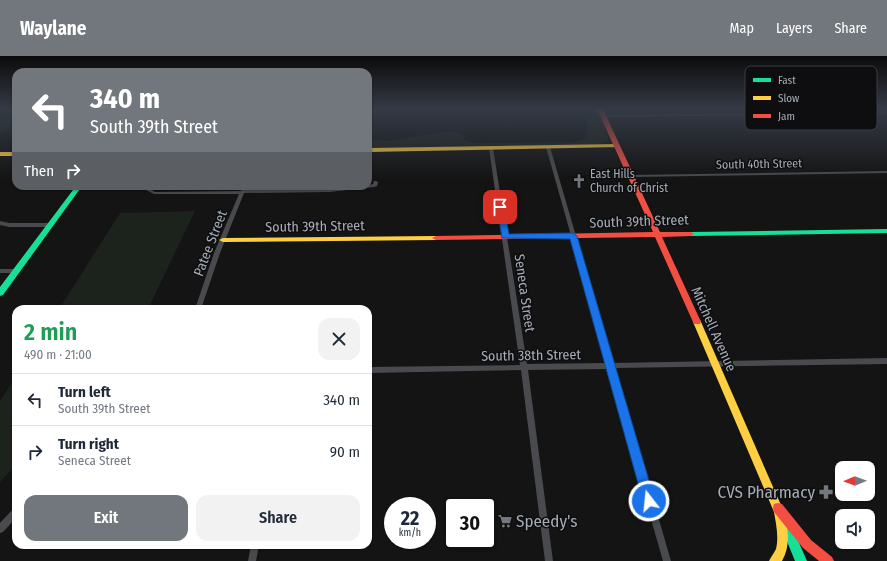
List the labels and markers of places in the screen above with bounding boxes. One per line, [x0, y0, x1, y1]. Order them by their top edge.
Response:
place label: East Hills Church of Christ [590, 167, 668, 195]
church icon: East Hills Church of Christ [571, 173, 587, 189]
pin [483, 190, 517, 224]
place label: CVS Pharmacy [718, 482, 815, 503]
pharmacy icon: CVS Pharmacy [818, 484, 834, 500]
place label: Speedy's [516, 511, 578, 532]
supermarket icon: Speedy's [497, 513, 513, 529]

